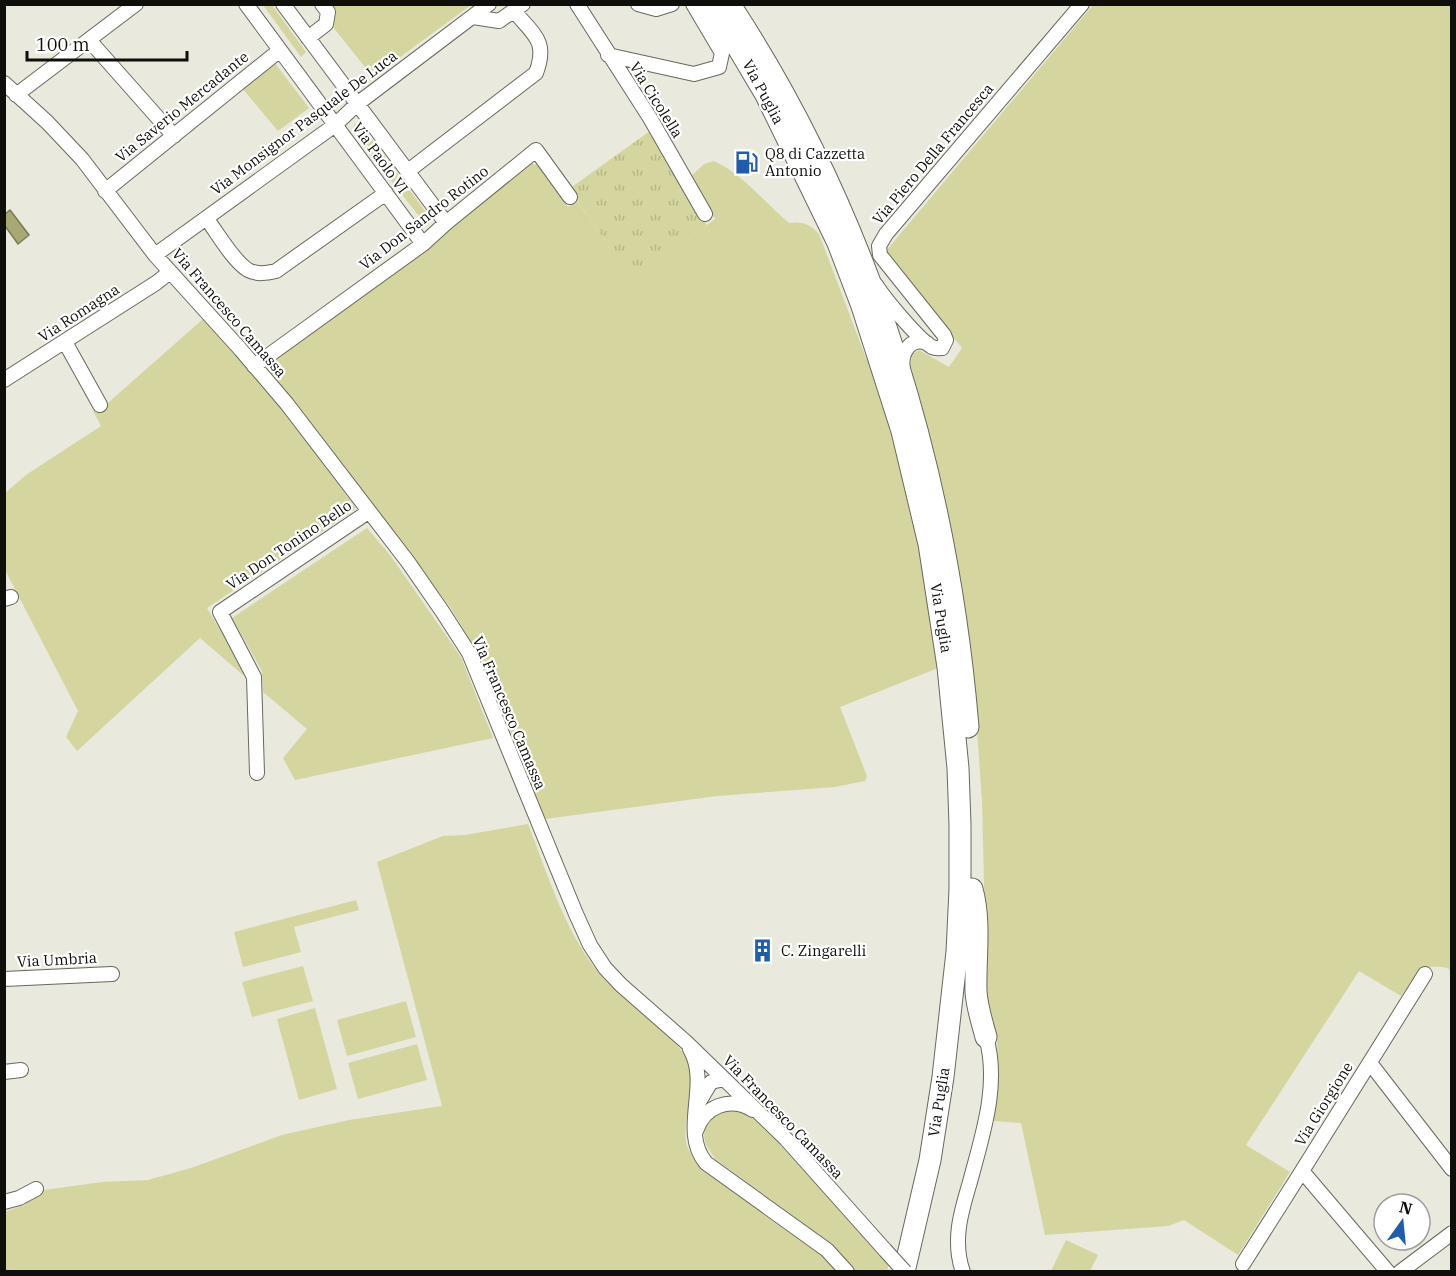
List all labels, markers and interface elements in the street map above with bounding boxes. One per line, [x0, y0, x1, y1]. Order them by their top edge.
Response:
scale bar [27, 24, 188, 62]
text: 100 m [36, 33, 90, 56]
street label: Via Monsignor Pasquale De Luca [207, 46, 401, 199]
street label: Via Saverio Mercadante [111, 47, 252, 166]
street label: Via Puglia [739, 56, 788, 127]
street label: Via Cicolella [626, 58, 687, 141]
street label: Via Piero Della Francesca [868, 79, 997, 228]
street label: Via Paolo VI [348, 118, 413, 197]
place label: Q8 di Cazzetta Antonio [765, 144, 865, 180]
fuel station icon: Q8 di Cazzetta Antonio [734, 150, 760, 176]
street label: Via Don Sandro Rotino [355, 161, 492, 274]
street label: Via Francesco Camassa [168, 244, 291, 381]
street label: Via Romagna [35, 279, 123, 346]
street label: Via Don Tonino Bello [222, 496, 355, 594]
street label: Via Puglia [927, 582, 956, 654]
street label: Via Francesco Camassa [468, 633, 550, 792]
building icon: C. Zingarelli [750, 938, 776, 964]
place label: C. Zingarelli [781, 941, 866, 960]
street label: Via Umbria [17, 948, 97, 971]
street label: Via Francesco Camassa [719, 1051, 847, 1183]
street label: Via Giorgione [1290, 1058, 1357, 1149]
street label: Via Puglia [924, 1066, 953, 1138]
north arrow [1372, 1192, 1432, 1252]
text: N [1397, 1196, 1415, 1219]

